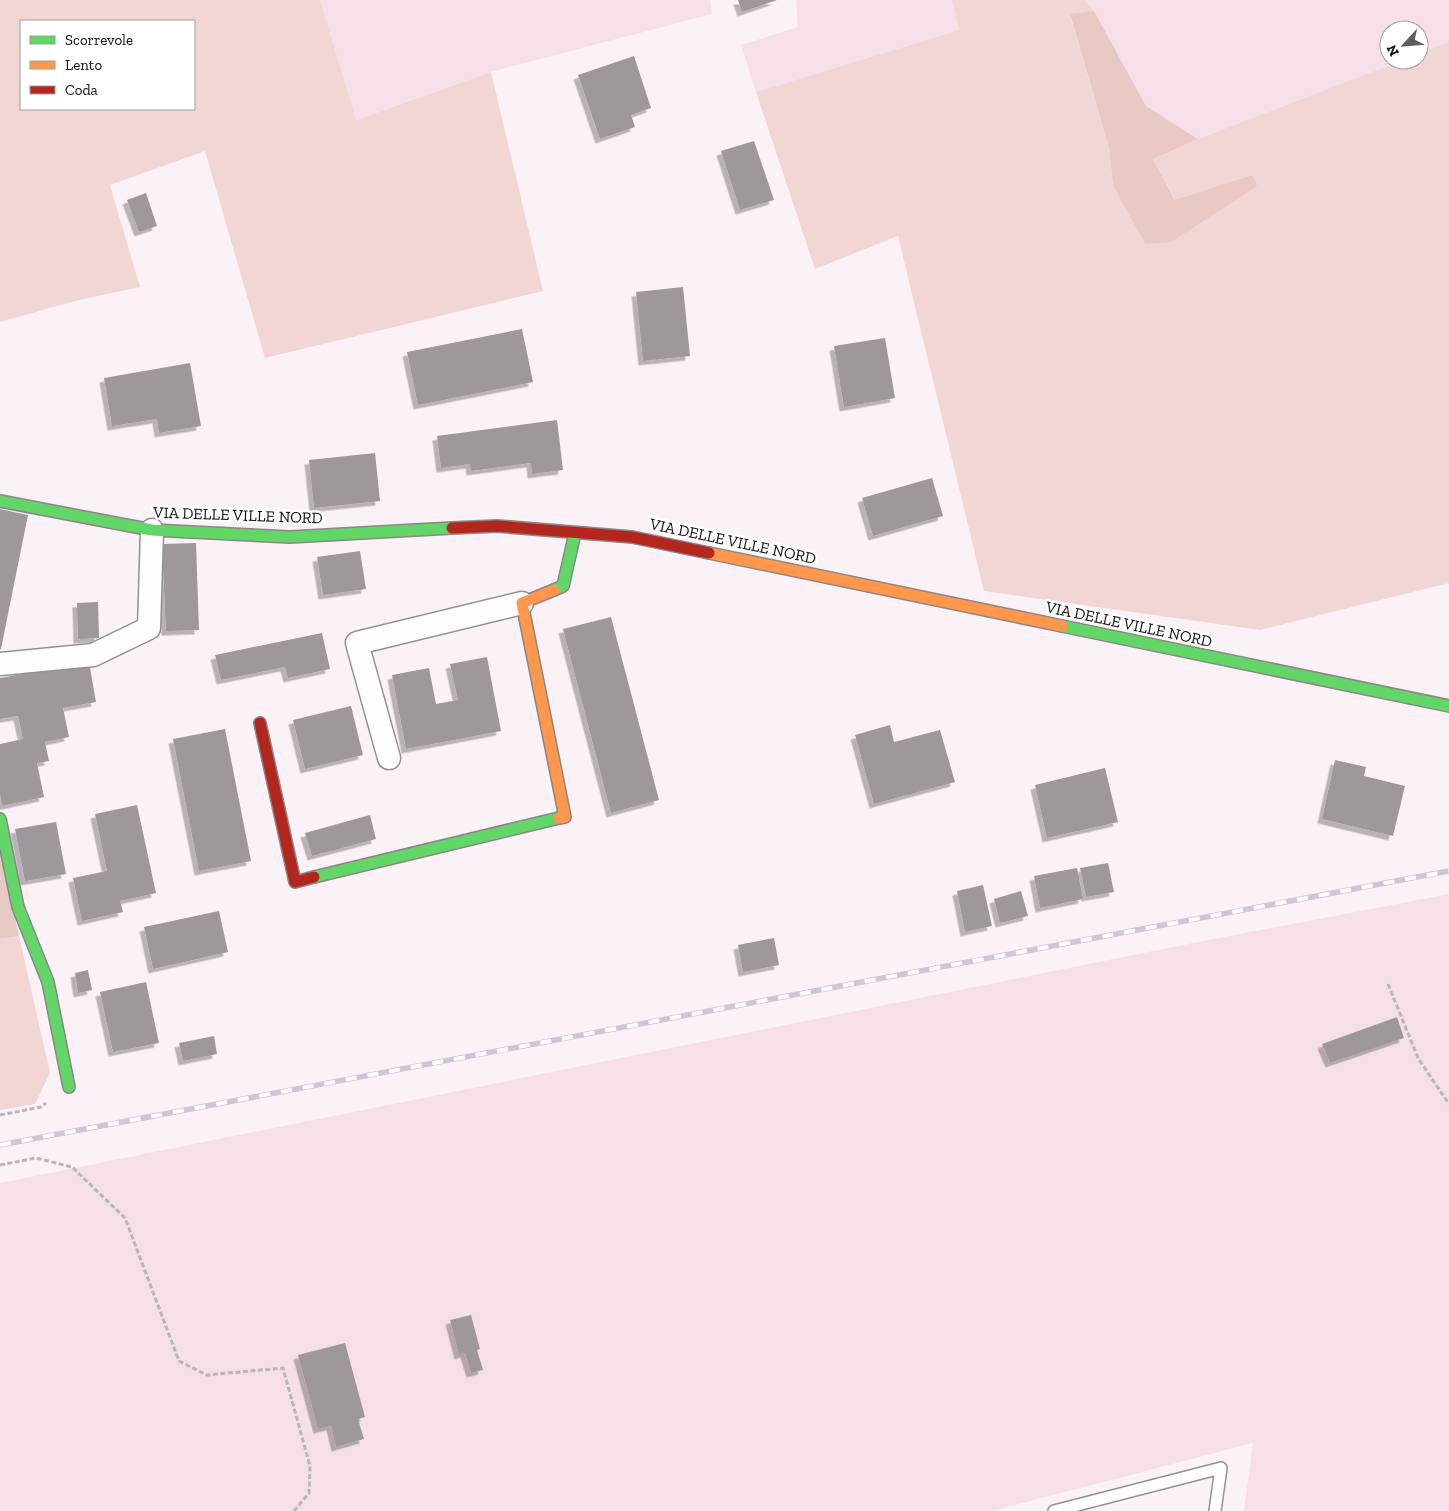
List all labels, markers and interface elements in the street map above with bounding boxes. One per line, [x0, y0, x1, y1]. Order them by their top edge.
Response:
legend [20, 20, 195, 110]
north arrow [1379, 20, 1429, 70]
text: Scorrevole [65, 31, 133, 49]
text: N [1383, 42, 1403, 59]
text: Lento [65, 56, 102, 74]
text: Coda [65, 81, 98, 99]
street label: VIA DELLE VILLE NORD [152, 503, 323, 527]
street label: VIA DELLE VILLE NORD [647, 514, 818, 568]
street label: VIA DELLE VILLE NORD [1043, 597, 1214, 651]

